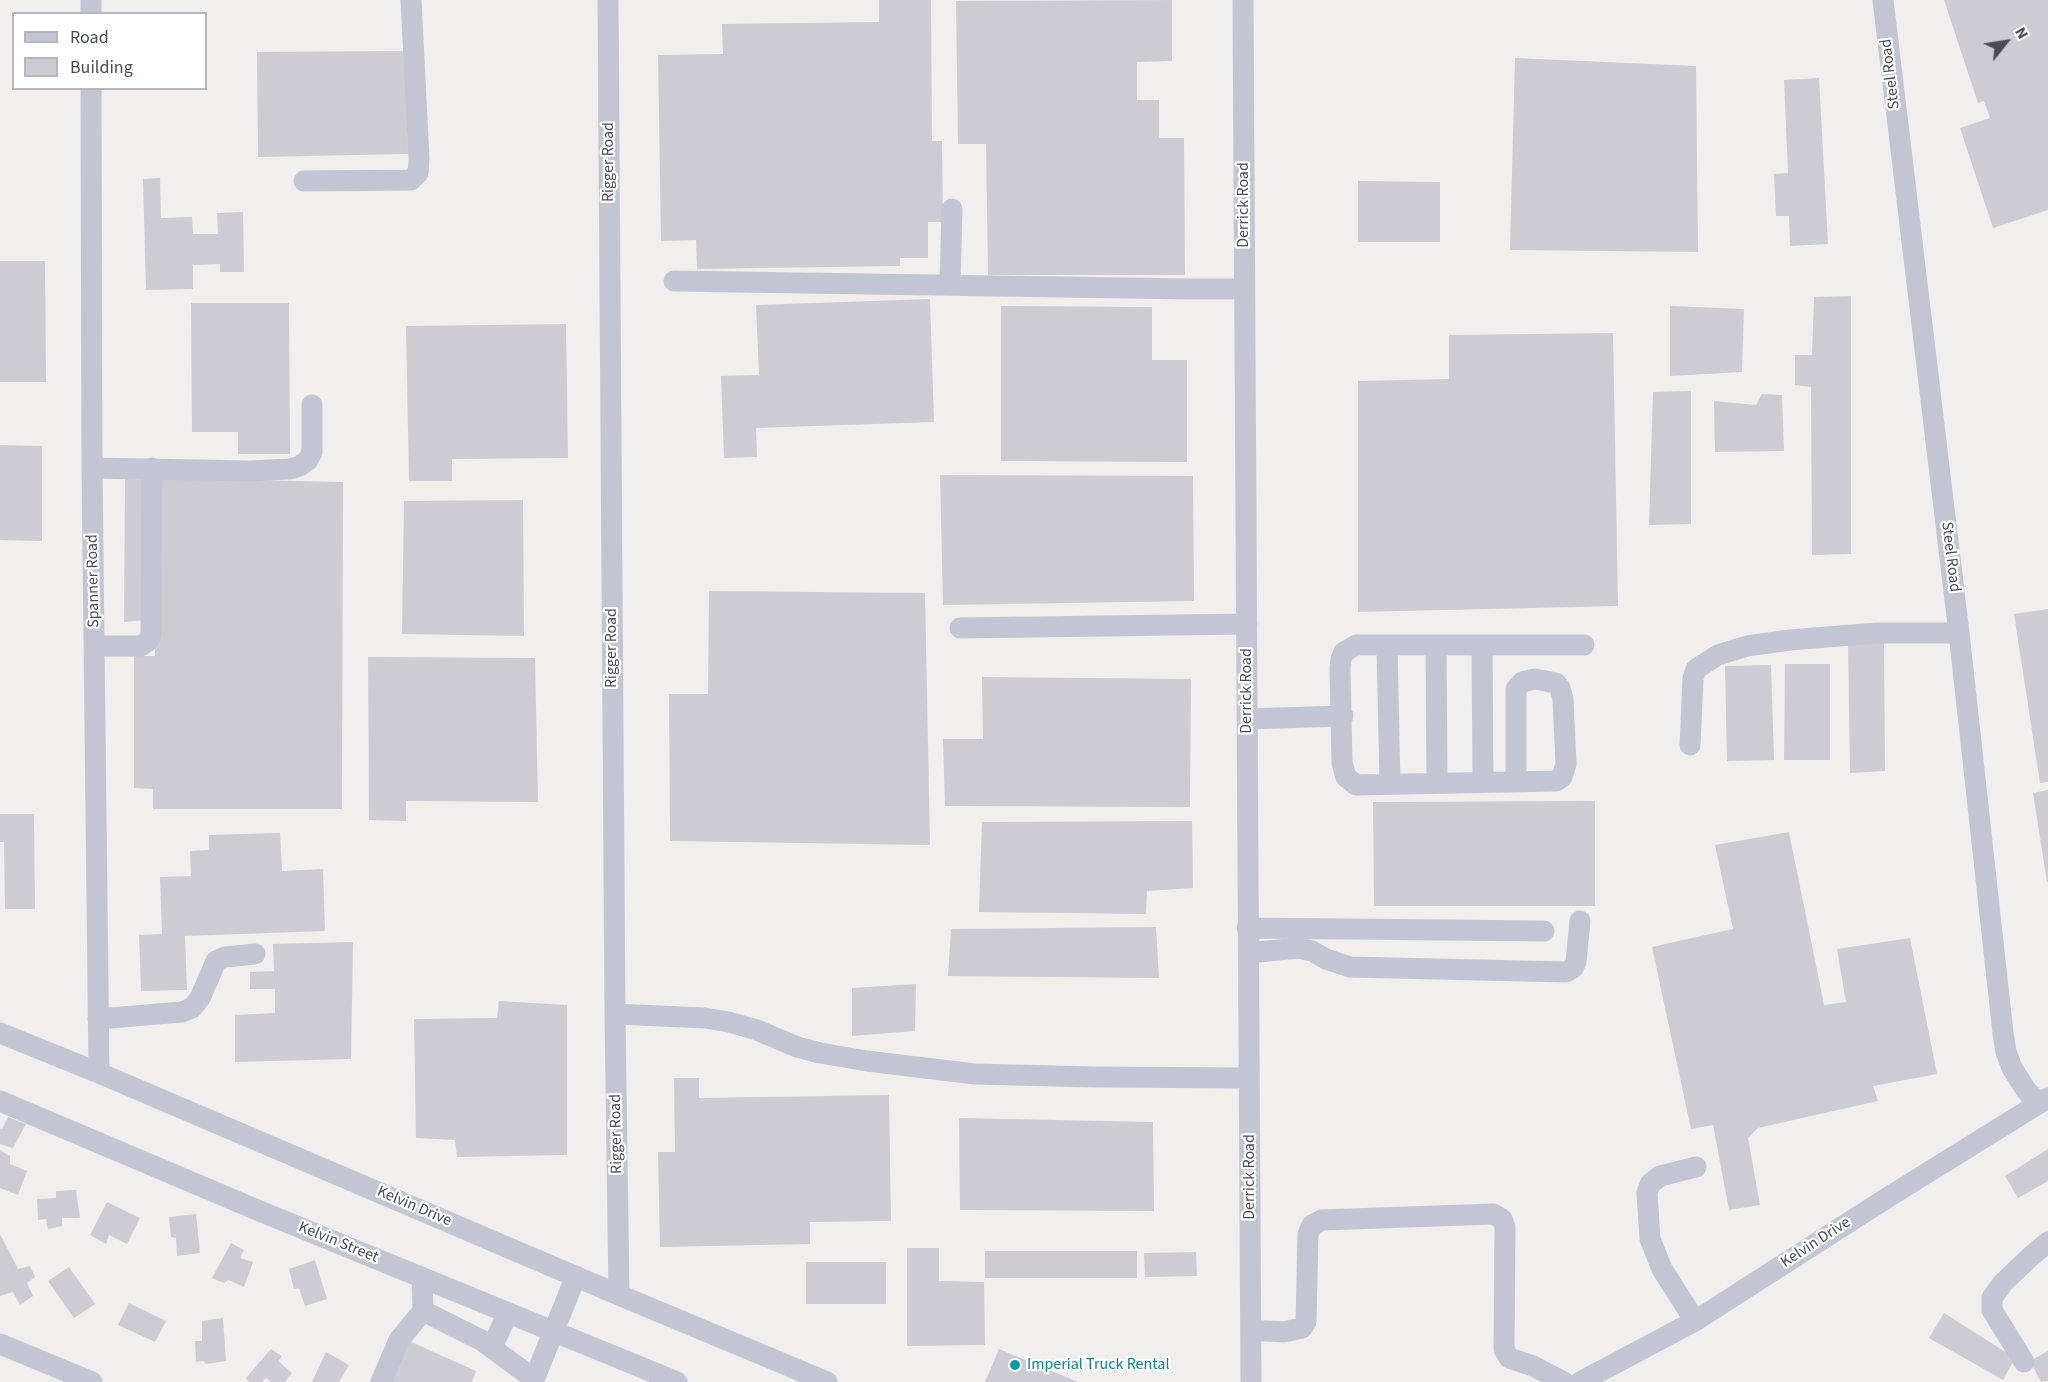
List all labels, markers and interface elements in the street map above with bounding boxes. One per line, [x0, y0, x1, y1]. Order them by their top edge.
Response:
legend [12, 12, 207, 90]
north arrow [1976, 12, 2036, 72]
text: N [2009, 23, 2034, 43]
text: Road [70, 25, 109, 50]
street label: Steel Road [1877, 38, 1905, 110]
text: Building [70, 55, 133, 80]
street label: Rigger Road [599, 122, 619, 202]
street label: Derrick Road [1234, 162, 1254, 248]
street label: Steel Road [1936, 521, 1964, 593]
street label: Spanner Road [84, 534, 104, 628]
street label: Rigger Road [602, 608, 622, 688]
street label: Derrick Road [1237, 648, 1257, 734]
street label: Rigger Road [607, 1094, 627, 1174]
street label: Derrick Road [1240, 1134, 1260, 1220]
street label: Kelvin Drive [374, 1183, 454, 1231]
street label: Kelvin Drive [1778, 1213, 1854, 1273]
street label: Kelvin Street [295, 1218, 381, 1268]
place label: Imperial Truck Rental [1027, 1355, 1169, 1375]
marker: Imperial Truck Rental [1008, 1358, 1022, 1372]

